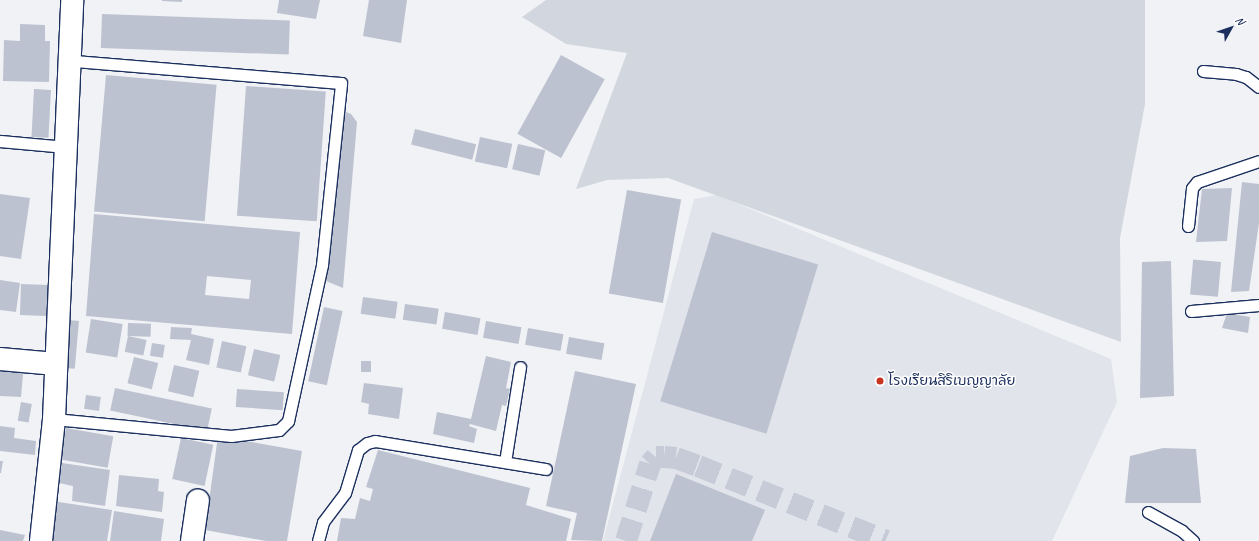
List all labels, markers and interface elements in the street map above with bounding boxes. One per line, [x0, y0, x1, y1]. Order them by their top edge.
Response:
north arrow [1211, 8, 1251, 48]
text: N [1233, 13, 1248, 27]
place label: โรงเรียนสิริเบญญาลัย [888, 373, 1016, 389]
marker: โรงเรียนสิริเบญญาลัย [875, 376, 885, 386]

